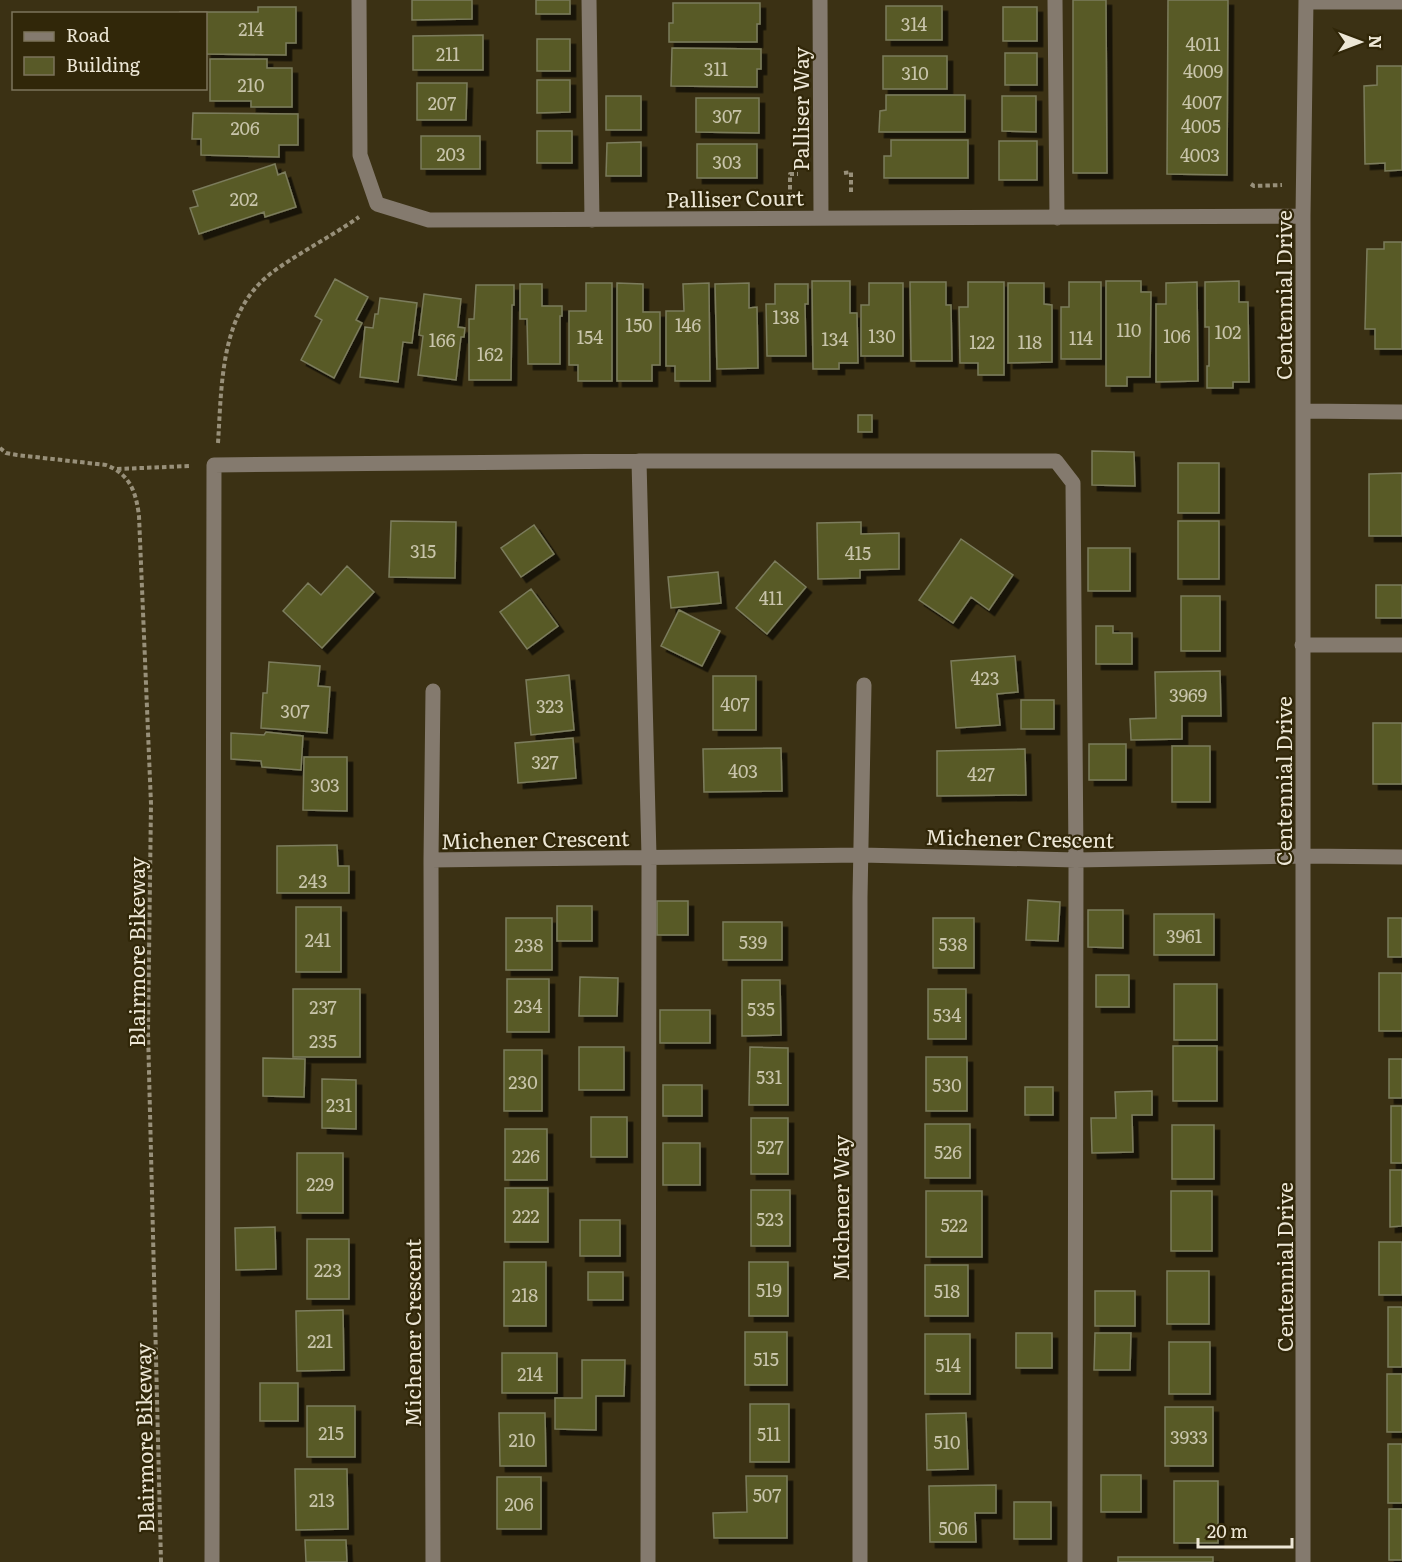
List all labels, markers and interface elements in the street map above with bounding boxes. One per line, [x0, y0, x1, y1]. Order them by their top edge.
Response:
house number: 314 [901, 10, 927, 37]
legend [12, 12, 207, 90]
north arrow [1330, 12, 1390, 72]
house number: 214 [238, 15, 264, 42]
text: Road [66, 21, 110, 48]
house number: 4011 [1186, 30, 1220, 57]
text: N [1364, 35, 1388, 49]
house number: 211 [436, 40, 460, 67]
street label: Palliser Way [784, 46, 815, 171]
text: Building [66, 51, 141, 78]
house number: 311 [704, 55, 728, 82]
house number: 4009 [1183, 57, 1223, 84]
house number: 310 [901, 59, 929, 86]
house number: 210 [238, 71, 264, 98]
house number: 4007 [1182, 88, 1222, 115]
house number: 207 [428, 89, 456, 116]
house number: 307 [712, 102, 742, 129]
house number: 4005 [1181, 112, 1221, 139]
house number: 206 [230, 114, 260, 141]
house number: 203 [436, 140, 466, 167]
house number: 4003 [1180, 141, 1220, 168]
house number: 303 [712, 148, 742, 175]
street label: Palliser Court [666, 180, 805, 214]
house number: 202 [230, 185, 258, 212]
street label: Centennial Drive [1267, 210, 1298, 380]
house number: 138 [773, 303, 800, 330]
house number: 150 [626, 311, 652, 338]
house number: 146 [675, 311, 701, 338]
house number: 110 [1116, 316, 1142, 343]
house number: 102 [1215, 318, 1241, 345]
house number: 130 [868, 322, 896, 349]
house number: 106 [1163, 322, 1191, 349]
house number: 154 [577, 323, 603, 350]
house number: 114 [1069, 324, 1093, 351]
house number: 134 [822, 325, 849, 352]
house number: 166 [429, 326, 456, 353]
house number: 122 [969, 328, 995, 355]
house number: 118 [1018, 328, 1042, 355]
house number: 162 [477, 340, 503, 367]
house number: 315 [410, 537, 436, 564]
house number: 415 [845, 539, 871, 566]
house number: 411 [759, 584, 783, 611]
house number: 423 [971, 664, 999, 691]
house number: 3969 [1169, 681, 1207, 708]
house number: 407 [720, 690, 750, 717]
house number: 323 [536, 692, 564, 719]
street label: Centennial Drive [1267, 696, 1298, 866]
house number: 307 [280, 697, 310, 724]
house number: 327 [531, 748, 559, 775]
house number: 403 [728, 757, 758, 784]
house number: 427 [967, 760, 995, 787]
house number: 303 [310, 771, 340, 798]
street label: Michener Crescent [925, 820, 1115, 854]
street label: Michener Crescent [440, 821, 630, 855]
street label: Blairmore Bikeway [120, 856, 151, 1047]
house number: 243 [299, 867, 327, 894]
house number: 3961 [1166, 922, 1202, 949]
house number: 241 [305, 926, 331, 953]
house number: 539 [739, 928, 767, 955]
house number: 538 [939, 930, 967, 957]
house number: 238 [515, 931, 543, 958]
house number: 234 [514, 992, 542, 1019]
house number: 237 [309, 993, 337, 1020]
house number: 535 [747, 995, 775, 1022]
house number: 534 [933, 1001, 961, 1028]
house number: 235 [309, 1027, 337, 1054]
house number: 531 [756, 1063, 782, 1090]
house number: 230 [508, 1068, 538, 1095]
house number: 530 [932, 1071, 962, 1098]
house number: 231 [326, 1091, 352, 1118]
house number: 527 [756, 1133, 784, 1160]
street label: Michener Way [824, 1134, 855, 1281]
house number: 526 [934, 1138, 962, 1165]
house number: 226 [512, 1142, 540, 1169]
house number: 229 [306, 1170, 334, 1197]
street label: Centennial Drive [1268, 1182, 1299, 1352]
house number: 222 [512, 1202, 540, 1229]
house number: 523 [756, 1205, 784, 1232]
house number: 522 [940, 1211, 968, 1238]
street label: Michener Crescent [396, 1238, 427, 1427]
house number: 223 [314, 1256, 342, 1283]
house number: 519 [756, 1276, 782, 1303]
house number: 518 [934, 1277, 960, 1304]
house number: 218 [512, 1281, 538, 1308]
house number: 221 [307, 1327, 333, 1354]
street label: Blairmore Bikeway [126, 1342, 160, 1534]
house number: 515 [753, 1345, 779, 1372]
house number: 514 [935, 1351, 961, 1378]
house number: 214 [517, 1360, 543, 1387]
house number: 215 [318, 1419, 344, 1446]
house number: 511 [757, 1420, 781, 1447]
house number: 3933 [1170, 1423, 1208, 1450]
house number: 210 [509, 1426, 535, 1453]
house number: 510 [934, 1428, 960, 1455]
house number: 507 [753, 1481, 781, 1508]
house number: 213 [309, 1486, 335, 1513]
house number: 206 [504, 1490, 534, 1517]
scale bar [1198, 1511, 1292, 1549]
house number: 506 [938, 1514, 968, 1541]
text: 20 m [1207, 1517, 1248, 1544]

